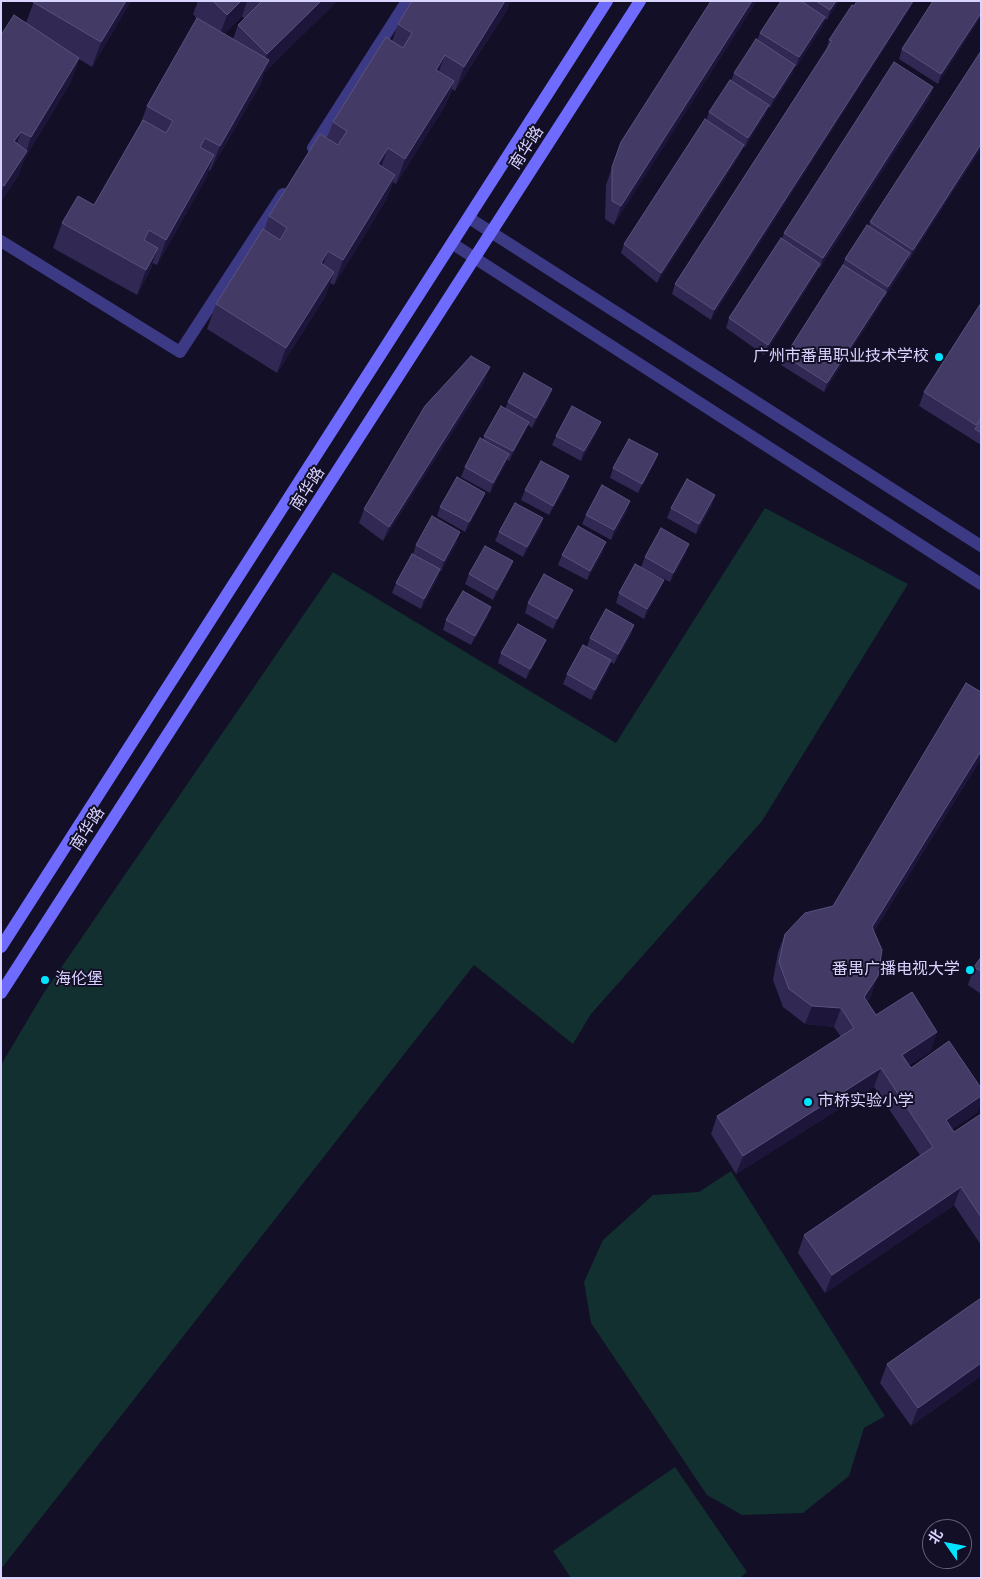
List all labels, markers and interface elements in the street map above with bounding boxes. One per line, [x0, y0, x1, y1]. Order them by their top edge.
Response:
street label: 南华路 [506, 123, 548, 173]
place label: 广州市番禺职业技术学校 [753, 347, 929, 367]
marker: 广州市番禺职业技术学校 [933, 351, 945, 363]
street label: 南华路 [287, 464, 329, 514]
street label: 南华路 [67, 804, 109, 854]
place label: 番禺广播电视大学 [832, 960, 960, 980]
marker: 番禺广播电视大学 [964, 964, 976, 976]
place label: 海伦堡 [55, 970, 103, 990]
marker: 海伦堡 [39, 974, 51, 986]
place label: 市桥实验小学 [818, 1092, 914, 1112]
marker: 市桥实验小学 [802, 1096, 814, 1108]
north arrow [922, 1519, 972, 1569]
text: 北 [925, 1526, 946, 1547]

